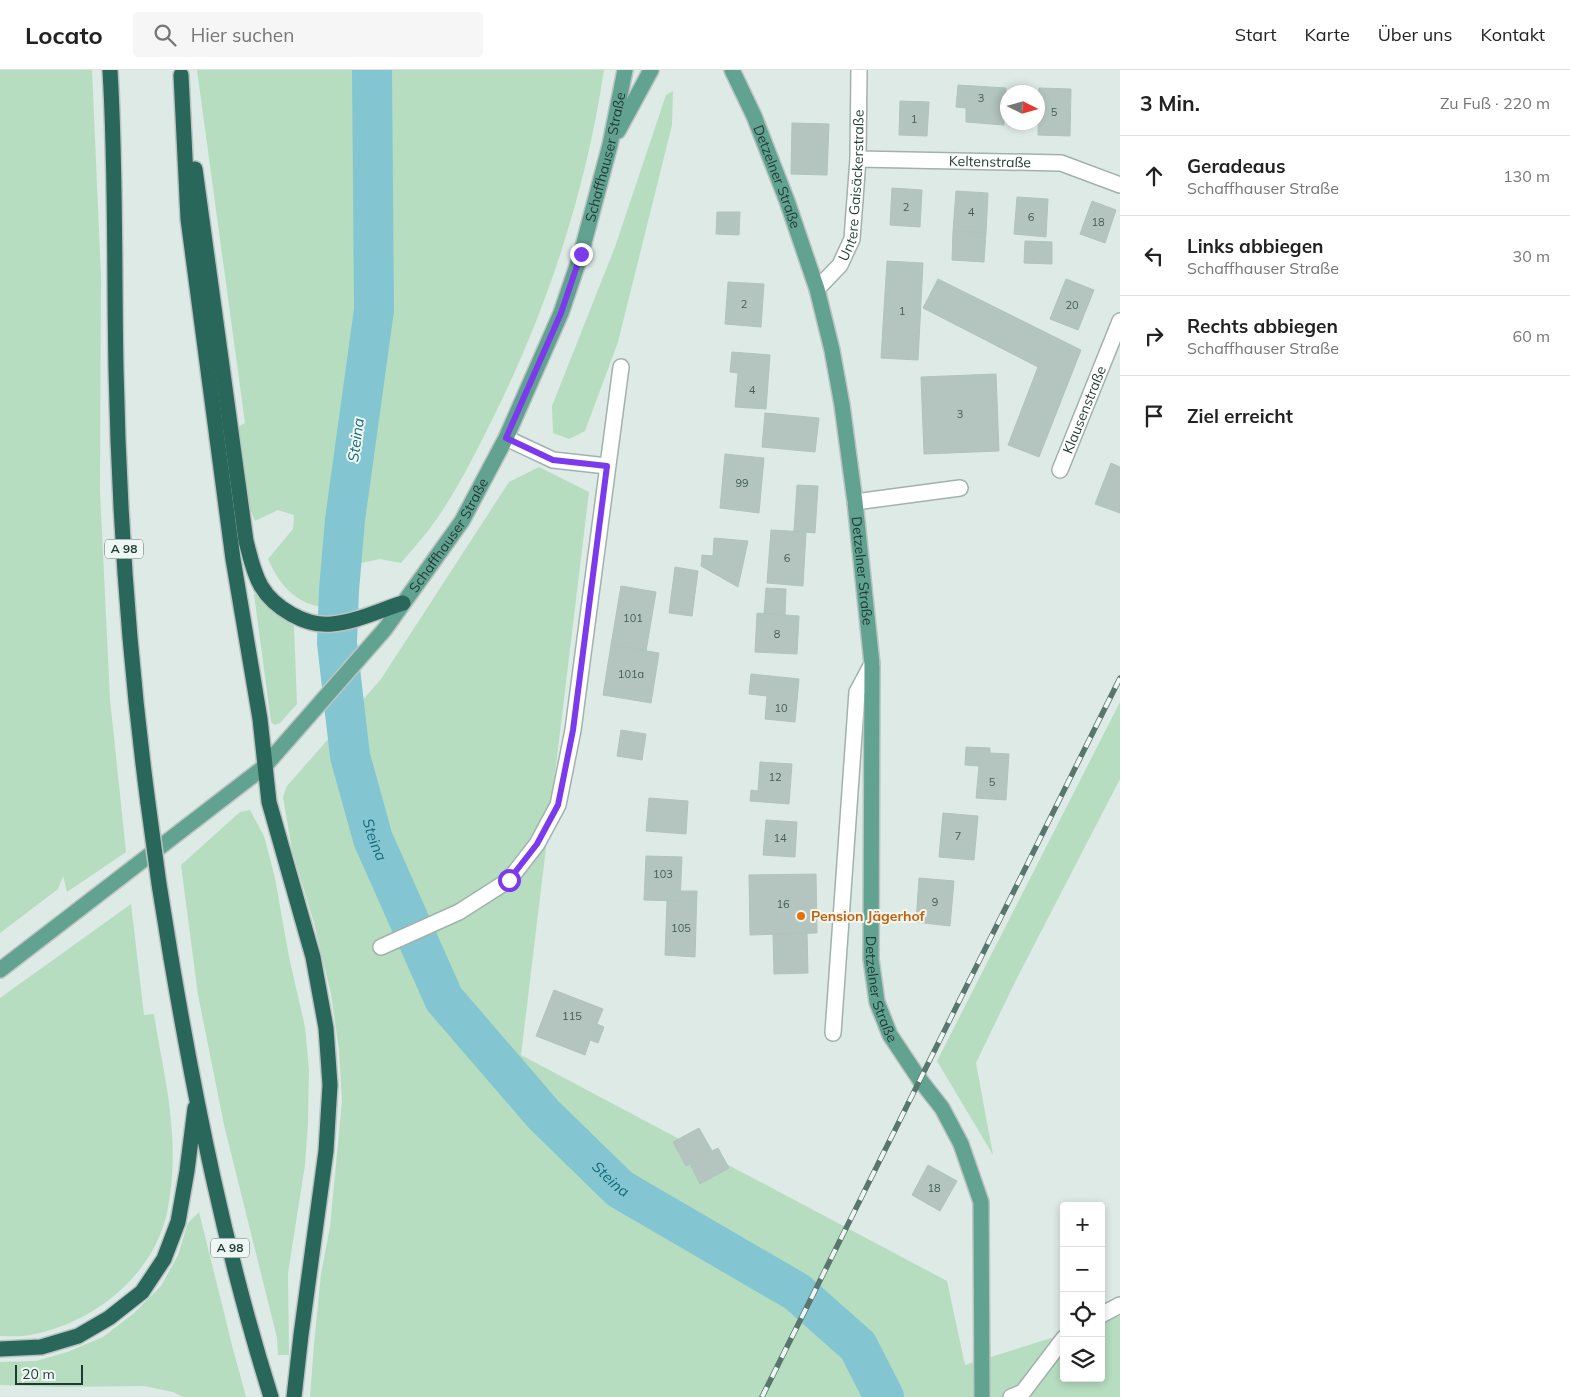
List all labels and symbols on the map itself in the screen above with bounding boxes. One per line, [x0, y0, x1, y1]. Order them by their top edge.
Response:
north arrow [1000, 85, 1045, 130]
street label: Schaffhauser Straße [581, 91, 629, 224]
house number: 3 [978, 91, 984, 105]
house number: 5 [1051, 105, 1058, 119]
street label: Untere Gaisäckerstraße [834, 110, 868, 264]
house number: 1 [911, 112, 917, 126]
street label: Detzelner Straße [749, 122, 805, 231]
street label: Keltenstraße [949, 152, 1031, 171]
house number: 2 [903, 200, 910, 214]
house number: 4 [968, 205, 975, 219]
house number: 6 [1028, 210, 1035, 224]
house number: 18 [1091, 215, 1105, 229]
route end [570, 243, 593, 266]
house number: 2 [741, 297, 748, 311]
house number: 20 [1065, 298, 1079, 312]
house number: 1 [899, 304, 905, 318]
street label: Klausenstraße [1059, 363, 1110, 456]
house number: 4 [749, 383, 756, 397]
house number: 3 [957, 407, 963, 421]
water label: Steina [343, 417, 368, 463]
street label: Schaffhauser Straße [405, 475, 492, 596]
house number: 99 [735, 476, 749, 490]
street label: Detzelner Straße [848, 516, 877, 626]
road number: A 98 [105, 539, 143, 558]
house number: 6 [784, 551, 791, 565]
house number: 101 [623, 611, 643, 625]
house number: 8 [774, 627, 781, 641]
house number: 101a [618, 667, 644, 681]
house number: 10 [774, 701, 788, 715]
house number: 12 [768, 770, 782, 784]
house number: 5 [989, 775, 996, 789]
water label: Steina [359, 816, 391, 864]
house number: 7 [955, 829, 961, 843]
house number: 14 [773, 831, 787, 845]
house number: 103 [653, 867, 673, 881]
route start [498, 869, 521, 892]
house number: 9 [932, 895, 938, 909]
house number: 16 [776, 897, 790, 911]
place label: Pension Jägerhof [811, 907, 926, 925]
marker: Pension Jägerhof [795, 910, 807, 922]
house number: 105 [671, 921, 691, 935]
street label: Detzelner Straße [862, 936, 901, 1046]
house number: 115 [562, 1009, 582, 1023]
water label: Steina [588, 1157, 632, 1201]
house number: 18 [927, 1181, 941, 1195]
road number: A 98 [211, 1238, 249, 1258]
scale bar [15, 1362, 82, 1385]

